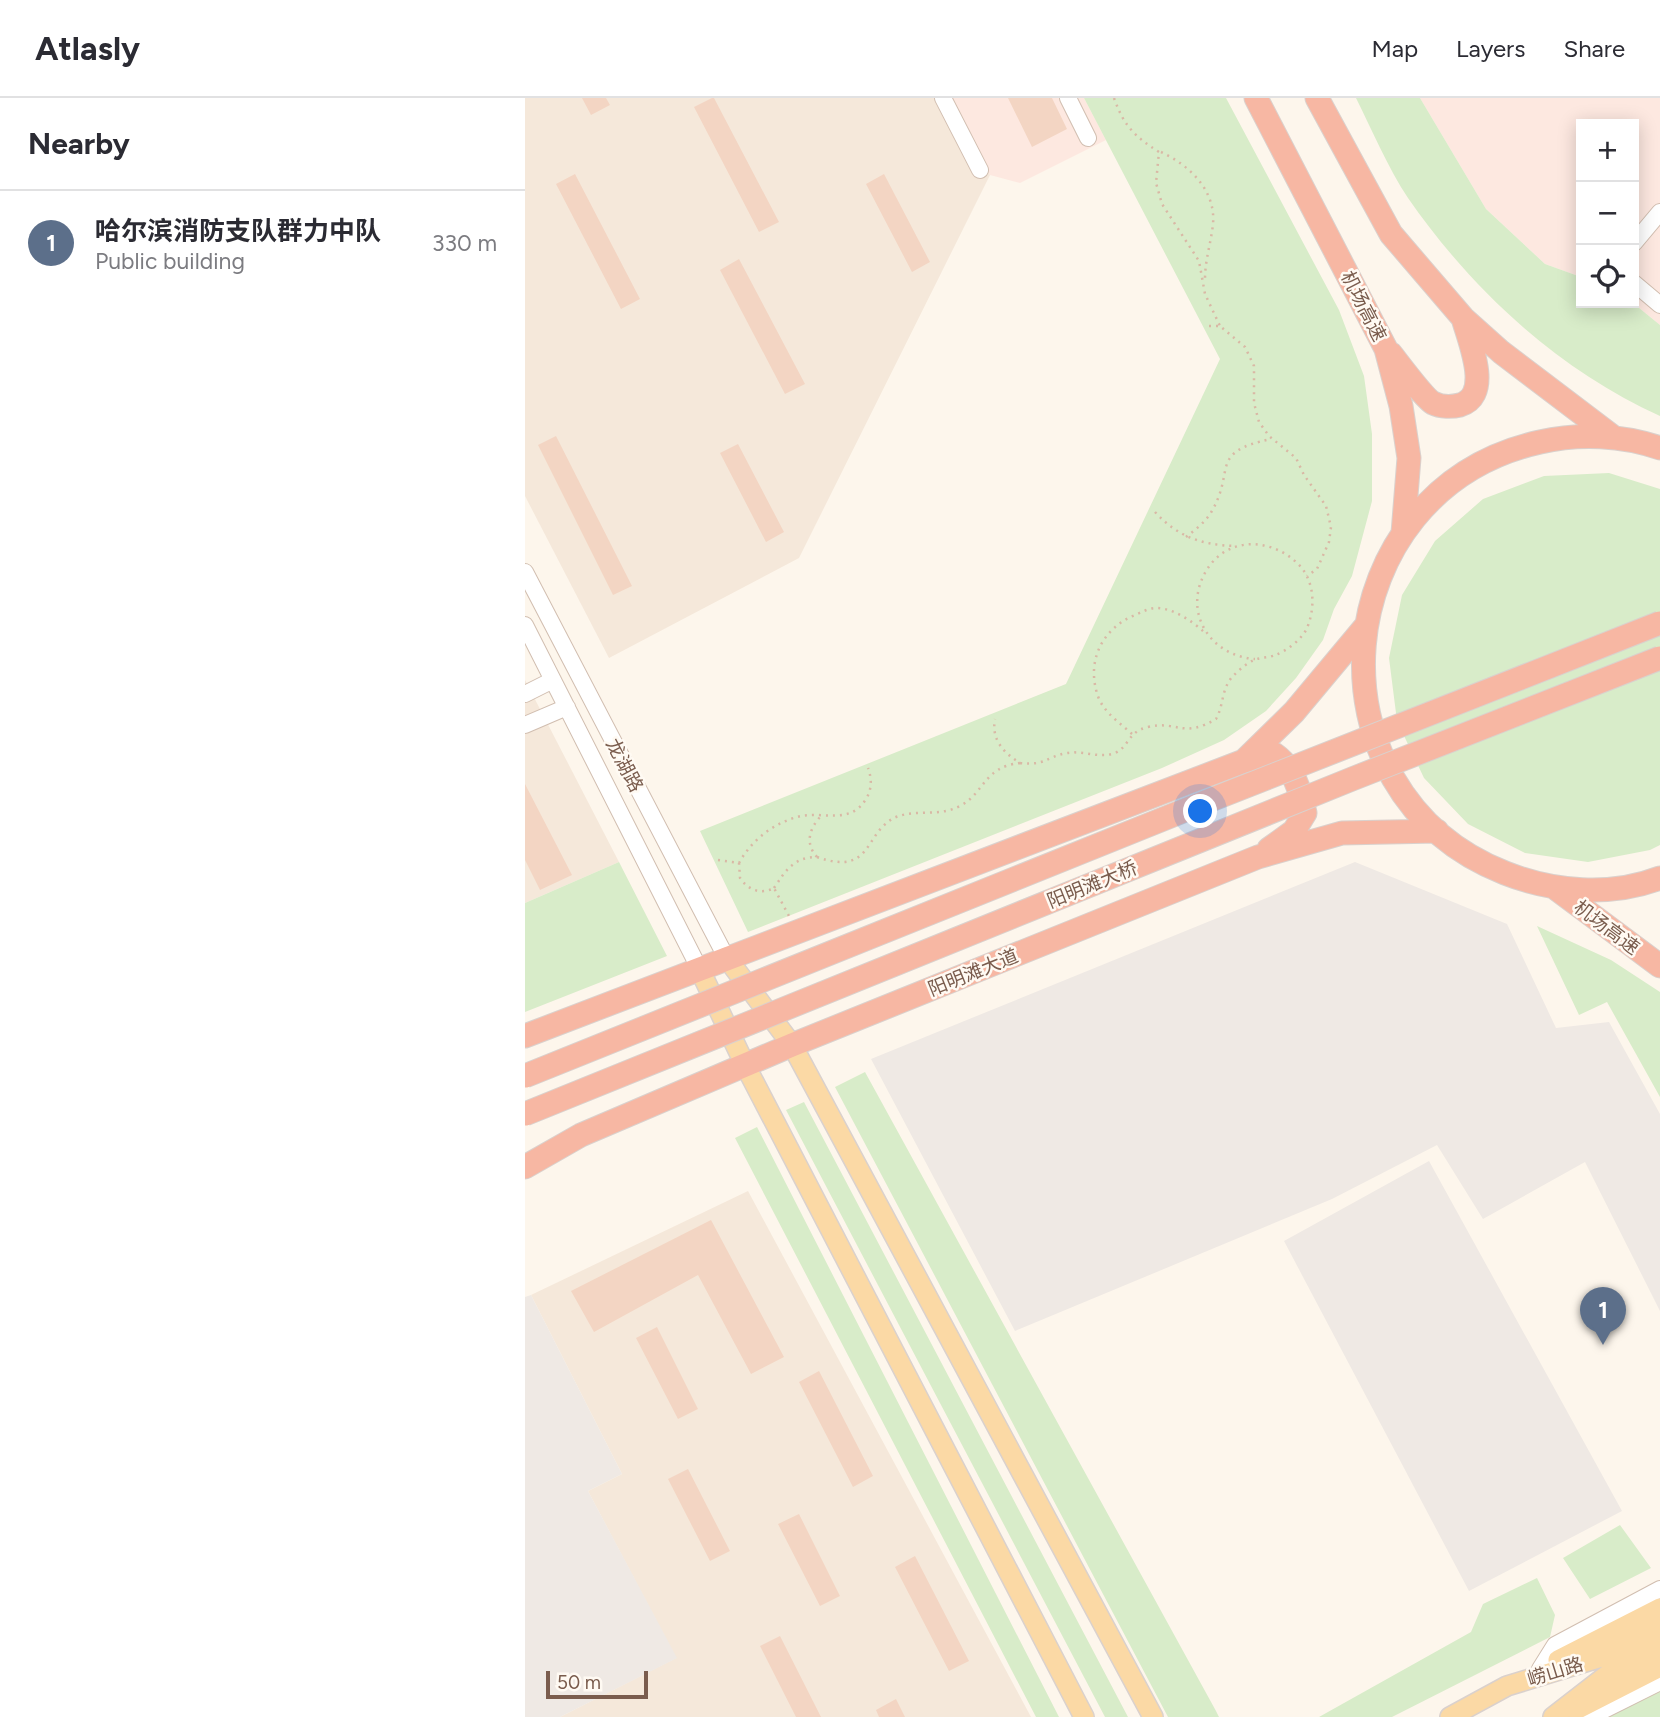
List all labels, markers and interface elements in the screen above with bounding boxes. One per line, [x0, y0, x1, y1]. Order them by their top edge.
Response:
text: Atlasly [35, 29, 140, 68]
text: Map [1371, 34, 1418, 63]
text: Layers [1456, 34, 1525, 63]
text: Share [1563, 34, 1625, 63]
map controls [1576, 119, 1639, 308]
button: + [1576, 119, 1639, 182]
text: Nearby [28, 125, 130, 162]
button: − [1576, 182, 1639, 245]
text: 哈尔滨消防支队群力中队 [95, 215, 381, 247]
text: 1 [46, 229, 56, 257]
text: 330 m [432, 229, 497, 257]
button: locate [1576, 245, 1639, 308]
text: Public building [95, 247, 245, 275]
street label: 机场高速 [1336, 267, 1391, 345]
street label: 龙湖路 [601, 735, 648, 796]
your location [1183, 794, 1217, 828]
street label: 阳明滩大桥 [1044, 856, 1141, 913]
street label: 机场高速 [1569, 895, 1644, 959]
street label: 阳明滩大道 [925, 944, 1022, 1001]
pin: 1 [1580, 1287, 1626, 1345]
street label: 崂山路 [1525, 1652, 1586, 1691]
scale bar [546, 1668, 647, 1700]
text: 50 m [557, 1671, 601, 1694]

